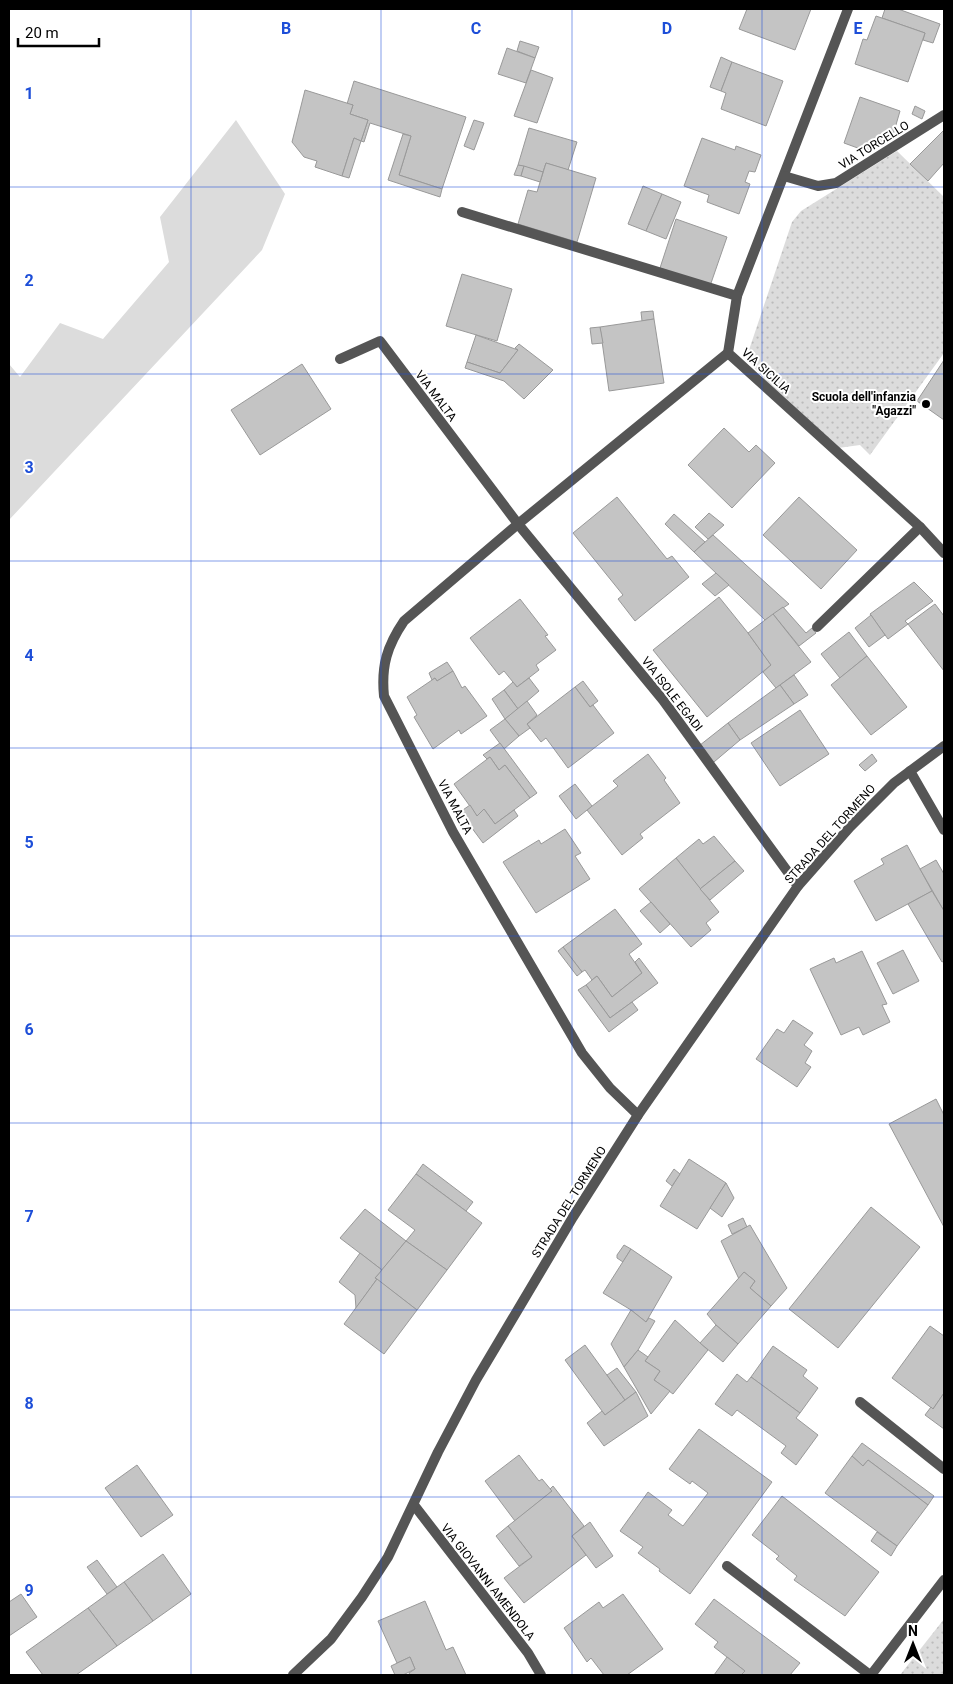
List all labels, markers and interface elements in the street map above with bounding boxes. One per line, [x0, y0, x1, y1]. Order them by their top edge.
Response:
scale bar [18, 15, 99, 47]
text: B [281, 19, 291, 38]
text: C [471, 19, 481, 38]
text: D [662, 19, 672, 38]
text: E [854, 19, 863, 38]
text: 20 m [25, 24, 59, 42]
text: 1 [24, 84, 34, 103]
street label: VIA TORCELLO [837, 118, 911, 172]
text: 2 [24, 271, 34, 290]
street label: VIA SICILIA [739, 345, 793, 397]
street label: VIA MALTA [412, 368, 460, 424]
place label: Scuola dell'infanzia "Agazzi" [812, 390, 917, 418]
marker: Scuola dell'infanzia "Agazzi" [920, 398, 932, 410]
text: 3 [24, 458, 34, 477]
text: 4 [24, 646, 34, 665]
street label: VIA ISOLE EGADI [639, 654, 705, 734]
street label: VIA MALTA [435, 777, 475, 837]
street label: STRADA DEL TORMENO [782, 781, 878, 887]
text: 5 [24, 833, 34, 852]
text: 6 [24, 1020, 34, 1039]
street label: STRADA DEL TORMENO [529, 1144, 609, 1260]
text: 7 [24, 1207, 34, 1226]
text: 8 [24, 1394, 34, 1413]
street label: VIA GIOVANNI AMENDOLA [438, 1521, 538, 1643]
text: 9 [24, 1581, 34, 1600]
north arrow [888, 1619, 938, 1669]
text: N [908, 1623, 918, 1639]

